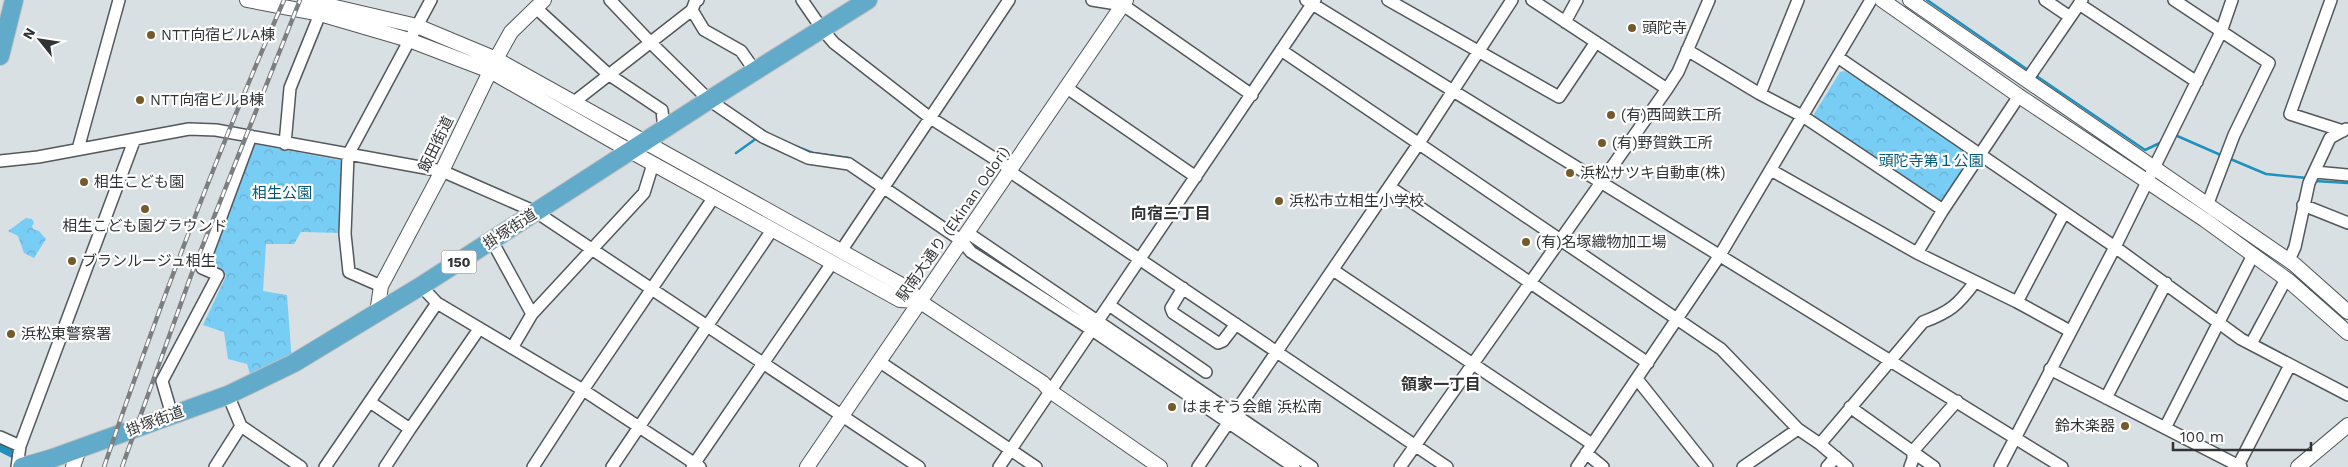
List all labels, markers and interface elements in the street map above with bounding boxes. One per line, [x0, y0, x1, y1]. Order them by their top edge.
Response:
north arrow [15, 15, 65, 65]
place label: 頭陀寺 [1642, 19, 1687, 37]
marker: 頭陀寺 [1626, 22, 1638, 34]
text: N [19, 25, 38, 42]
place label: NTT向宿ビルA棟 [161, 26, 275, 44]
marker: NTT向宿ビルA棟 [145, 29, 157, 41]
place label: NTT向宿ビルB棟 [150, 91, 264, 109]
marker: NTT向宿ビルB棟 [134, 94, 146, 106]
place label: (有)西岡鉄工所 [1621, 106, 1722, 124]
marker: (有)西岡鉄工所 [1605, 109, 1617, 121]
street label: 飯田街道 [415, 113, 457, 175]
place label: (有)野賀鉄工所 [1612, 134, 1713, 152]
marker: (有)野賀鉄工所 [1596, 137, 1608, 149]
street label: 駅南大通り (Ekinan Odori) [893, 143, 1013, 305]
park label: 頭陀寺第１公園 [1878, 152, 1984, 170]
place label: 浜松サツキ自動車(株) [1580, 164, 1726, 182]
marker: 浜松サツキ自動車(株) [1564, 167, 1576, 179]
place label: 相生こども園 [94, 173, 184, 191]
marker: 相生こども園 [78, 176, 90, 188]
park label: 相生公園 [252, 184, 312, 202]
place label: 浜松市立相生小学校 [1289, 192, 1424, 210]
marker: 浜松市立相生小学校 [1273, 195, 1285, 207]
marker: 相生こども園グラウンド [139, 203, 151, 215]
district label: 向宿三丁目 [1131, 204, 1211, 223]
street label: 掛塚街道 [480, 205, 540, 253]
place label: 相生こども園グラウンド [62, 217, 228, 235]
place label: (有)名塚織物加工場 [1536, 233, 1667, 251]
marker: (有)名塚織物加工場 [1520, 236, 1532, 248]
road number: 150 [442, 250, 476, 274]
place label: ブランルージュ相生 [82, 252, 216, 270]
marker: ブランルージュ相生 [66, 255, 78, 267]
place label: 浜松東警察署 [21, 325, 111, 343]
marker: 浜松東警察署 [5, 328, 17, 340]
district label: 領家一丁目 [1401, 375, 1481, 394]
place label: はまそう会館 浜松南 [1182, 398, 1322, 416]
marker: はまそう会館 浜松南 [1166, 401, 1178, 413]
street label: 掛塚街道 [124, 402, 186, 440]
place label: 鈴木楽器 [2055, 417, 2115, 435]
marker: 鈴木楽器 [2119, 420, 2131, 432]
scale bar [2173, 420, 2310, 452]
text: 100 m [2180, 428, 2224, 446]

